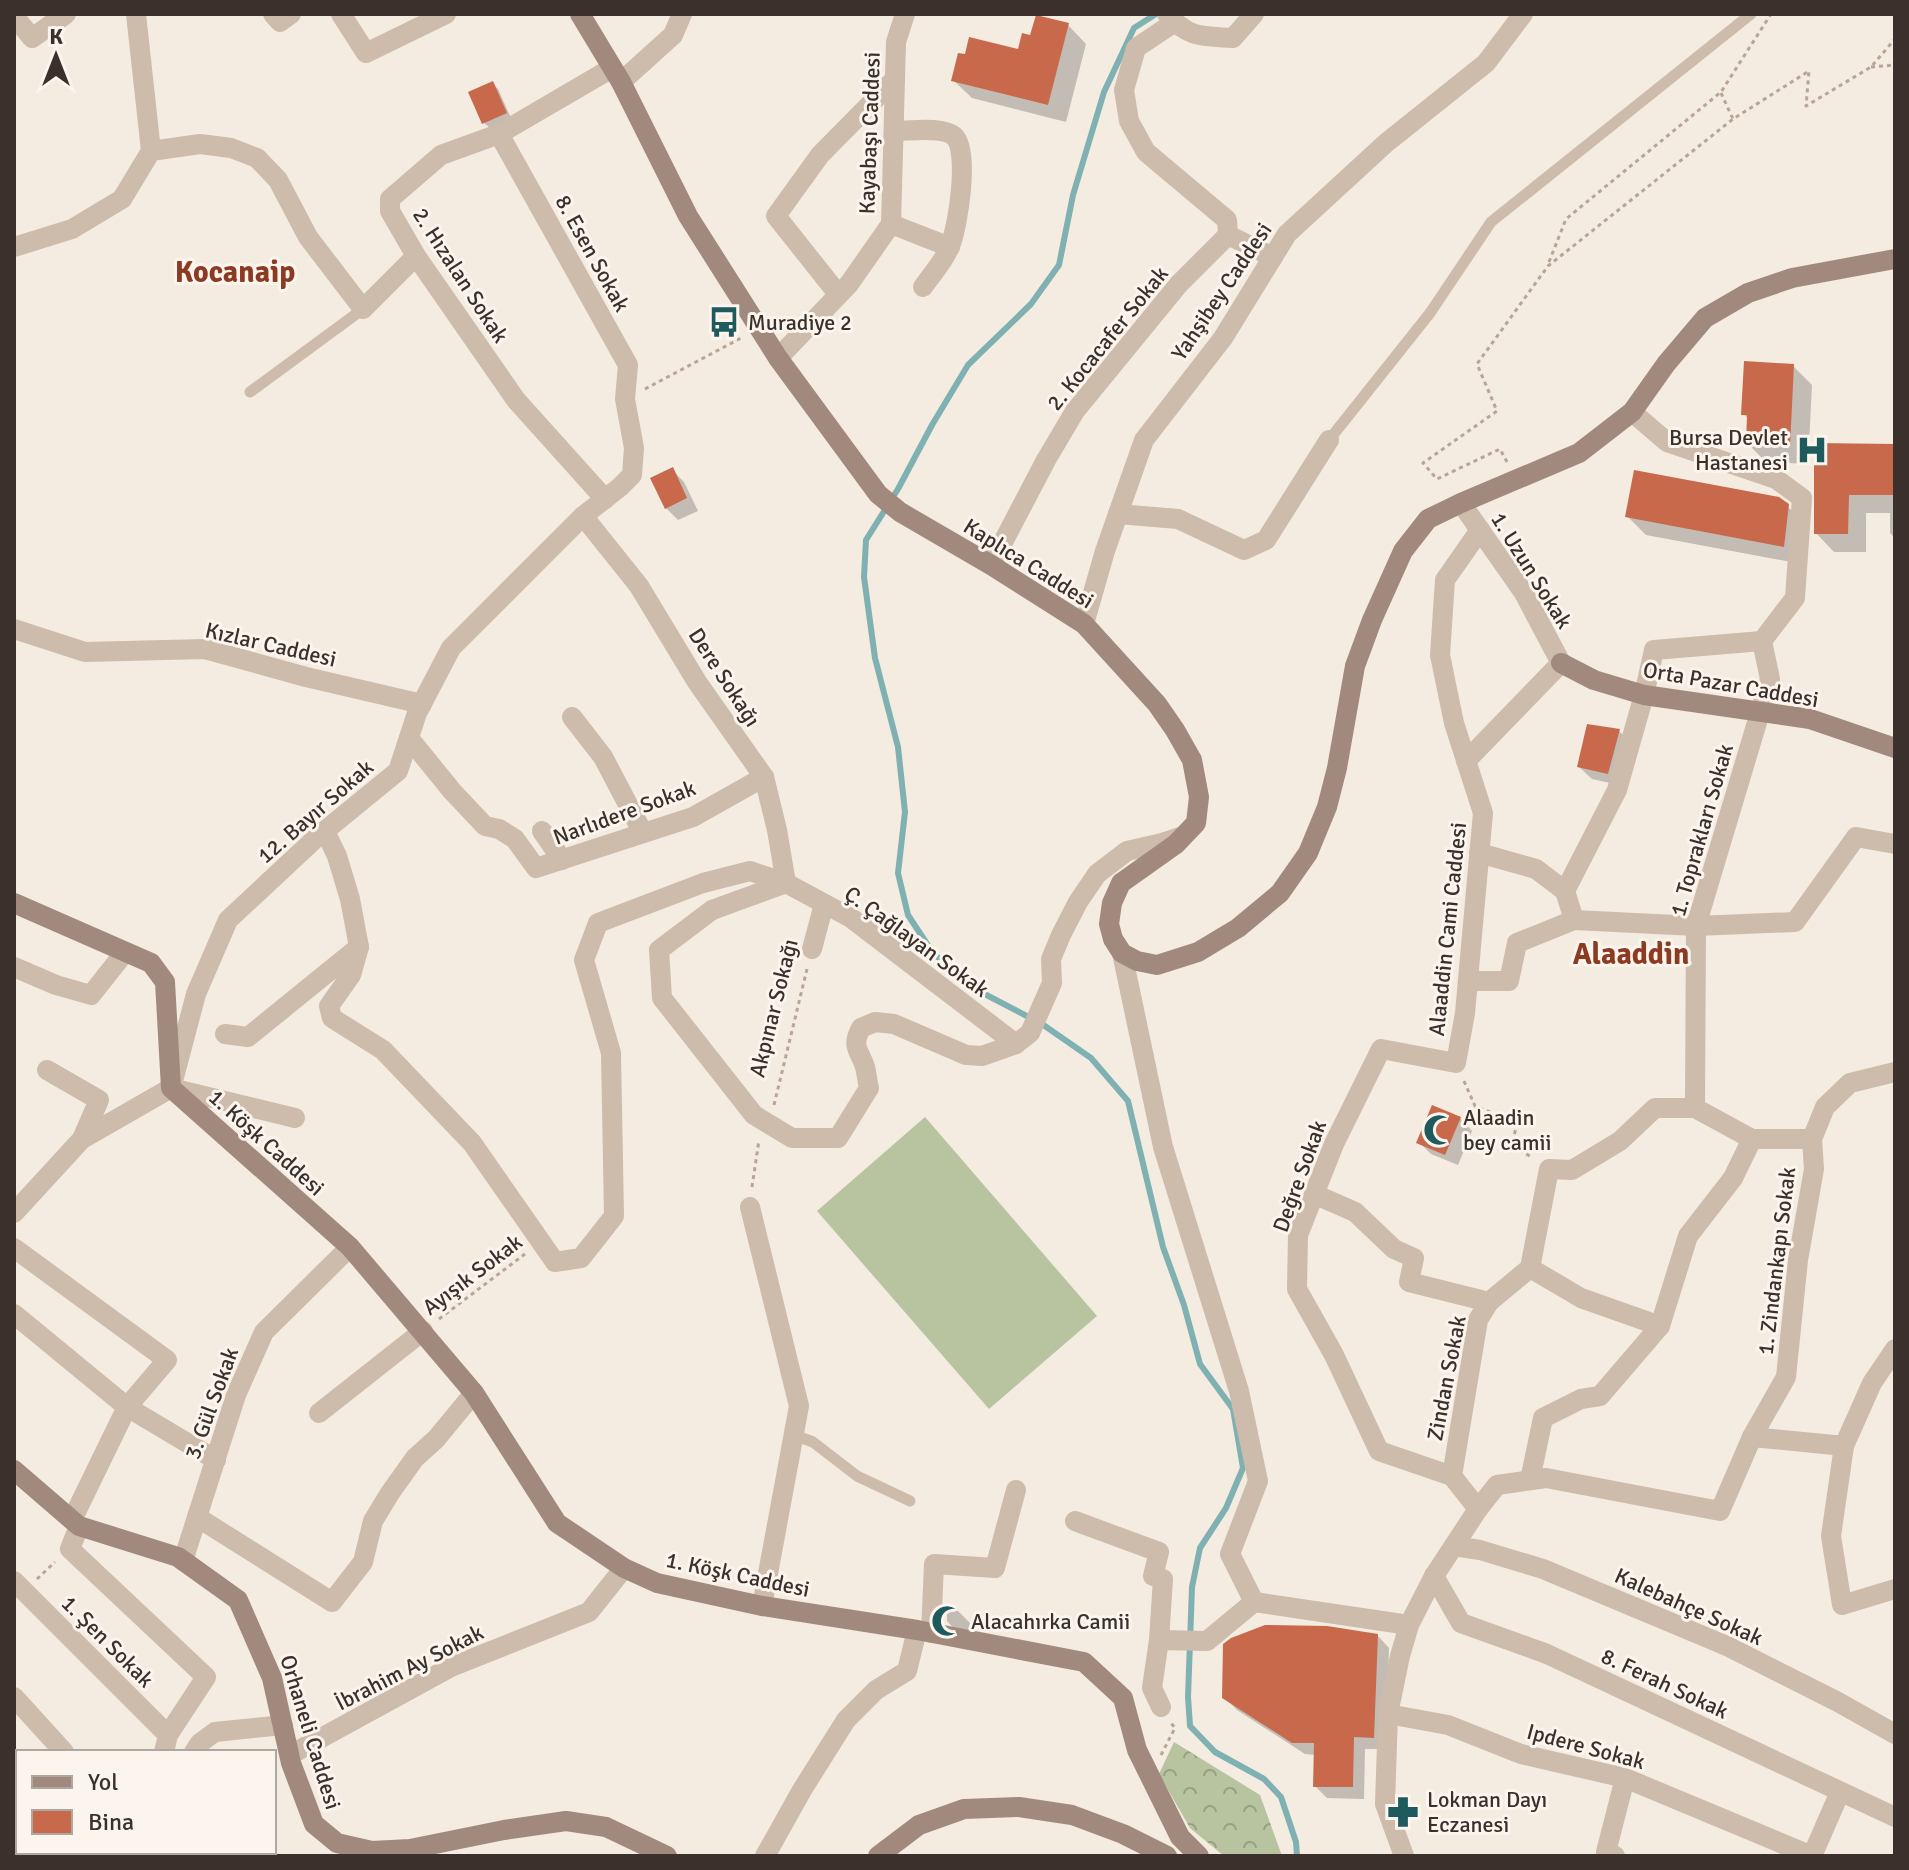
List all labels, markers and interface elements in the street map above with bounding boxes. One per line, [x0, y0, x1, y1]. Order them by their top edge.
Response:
north arrow [16, 16, 96, 96]
text: K [49, 23, 63, 50]
street label: Kayabaşı Caddesi [853, 51, 886, 215]
street label: 8. Esen Sokak [549, 190, 636, 316]
street label: 2. Hızalan Sokak [407, 203, 514, 348]
street label: Yahşibey Caddesi [1165, 217, 1277, 365]
district label: Kocanaip [175, 254, 295, 291]
street label: 2. Kocacafer Sokak [1041, 261, 1174, 416]
bus stop icon: Muradiye 2 [707, 305, 741, 339]
place label: Muradiye 2 [748, 309, 852, 336]
place label: Bursa Devlet Hastanesi [1669, 424, 1788, 476]
hospital icon: Bursa Devlet Hastanesi [1795, 433, 1829, 467]
street label: 1. Uzun Sokak [1485, 507, 1578, 634]
street label: Kaplıca Caddesi [958, 513, 1099, 614]
street label: Kızlar Caddesi [203, 616, 339, 673]
street label: Dere Sokağı [683, 623, 766, 732]
street label: Orta Pazar Caddesi [1641, 656, 1821, 713]
street label: 1. Toprakları Sokak [1664, 741, 1739, 920]
street label: 12. Bayır Sokak [252, 754, 379, 869]
street label: Narlıdere Sokak [549, 774, 699, 851]
street label: Alaaddin Cami Caddesi [1423, 821, 1472, 1037]
street label: Ç. Çağlayan Sokak [839, 880, 994, 1003]
street label: Akpınar Sokağı [743, 936, 804, 1080]
district label: Alaaddin [1573, 936, 1689, 973]
street label: 1. Köşk Caddesi [203, 1083, 330, 1201]
place label: Alaadin bey camii [1463, 1104, 1551, 1156]
mosque icon: Alaadin bey camii [1422, 1113, 1456, 1147]
street label: Değre Sokak [1267, 1116, 1332, 1236]
street label: 1. Zindankapı Sokak [1752, 1166, 1801, 1357]
street label: Ayışık Sokak [417, 1228, 528, 1321]
street label: Zindan Sokak [1421, 1313, 1472, 1443]
street label: 3. Gül Sokak [179, 1344, 244, 1463]
street label: 1. Köşk Caddesi [664, 1546, 812, 1603]
street label: Kalebahçe Sokak [1611, 1562, 1767, 1651]
street label: 1. Şen Sokak [56, 1590, 159, 1693]
mosque icon: Alacahırka Camii [930, 1604, 964, 1638]
place label: Alacahırka Camii [971, 1608, 1130, 1635]
street label: İbrahim Ay Sokak [331, 1619, 488, 1716]
street label: 8. Ferah Sokak [1597, 1642, 1733, 1725]
street label: Orhaneli Caddesi [274, 1652, 347, 1813]
street label: Ipdere Sokak [1524, 1718, 1648, 1775]
legend [16, 1750, 276, 1854]
text: Yol [88, 1767, 118, 1797]
place label: Lokman Dayı Eczanesi [1427, 1786, 1547, 1838]
pharmacy icon: Lokman Dayı Eczanesi [1386, 1795, 1420, 1829]
text: Bina [88, 1807, 134, 1837]

